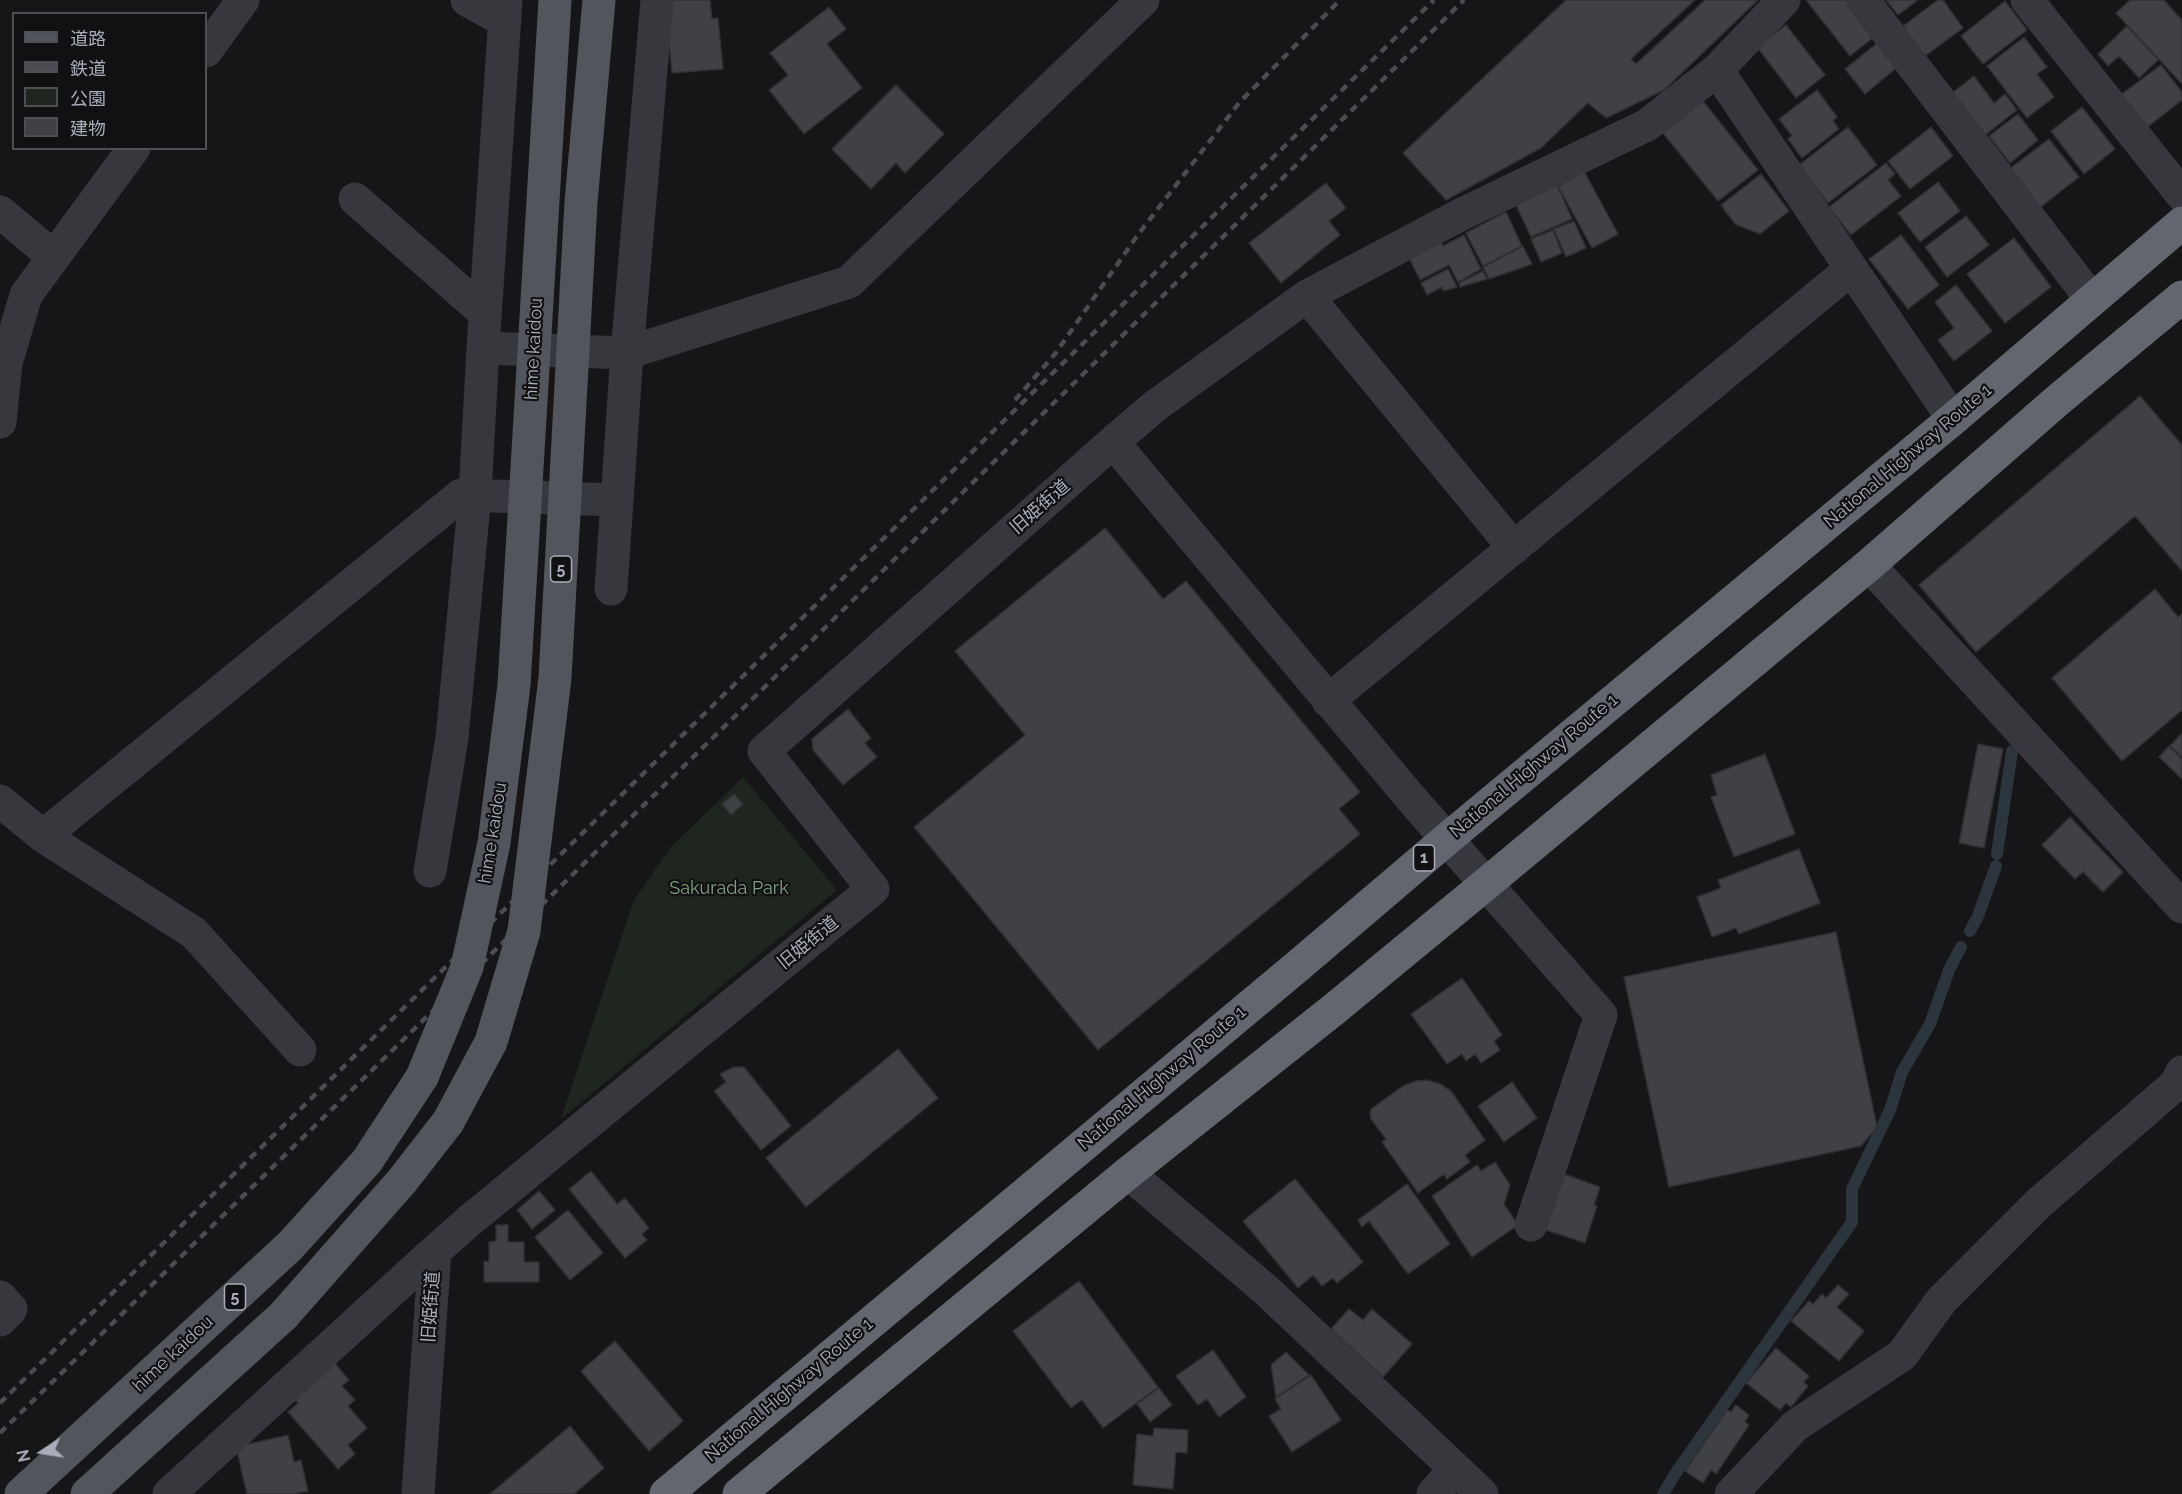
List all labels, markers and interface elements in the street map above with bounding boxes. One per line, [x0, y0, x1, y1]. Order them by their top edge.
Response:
legend [12, 12, 207, 150]
text: 道路 [70, 28, 106, 49]
text: 鉄道 [70, 58, 106, 79]
text: 公園 [70, 88, 106, 109]
text: 建物 [70, 118, 106, 139]
street label: hime kaidou [521, 298, 547, 400]
street label: National Highway Route 1 [1820, 379, 1996, 533]
street label: 旧姫街道 [1006, 475, 1074, 539]
road number: 5 [550, 556, 572, 582]
street label: National Highway Route 1 [1446, 689, 1622, 843]
street label: hime kaidou [474, 781, 512, 885]
road number: 1 [1414, 845, 1434, 871]
park label: Sakurada Park [669, 878, 789, 900]
street label: 旧姫街道 [773, 912, 843, 974]
street label: National Highway Route 1 [1074, 1001, 1250, 1155]
street label: 旧姫街道 [418, 1270, 444, 1344]
road number: 5 [224, 1284, 246, 1310]
street label: hime kaidou [128, 1311, 218, 1397]
street label: National Highway Route 1 [701, 1313, 877, 1467]
north arrow [12, 1422, 72, 1482]
text: N [13, 1448, 34, 1464]

